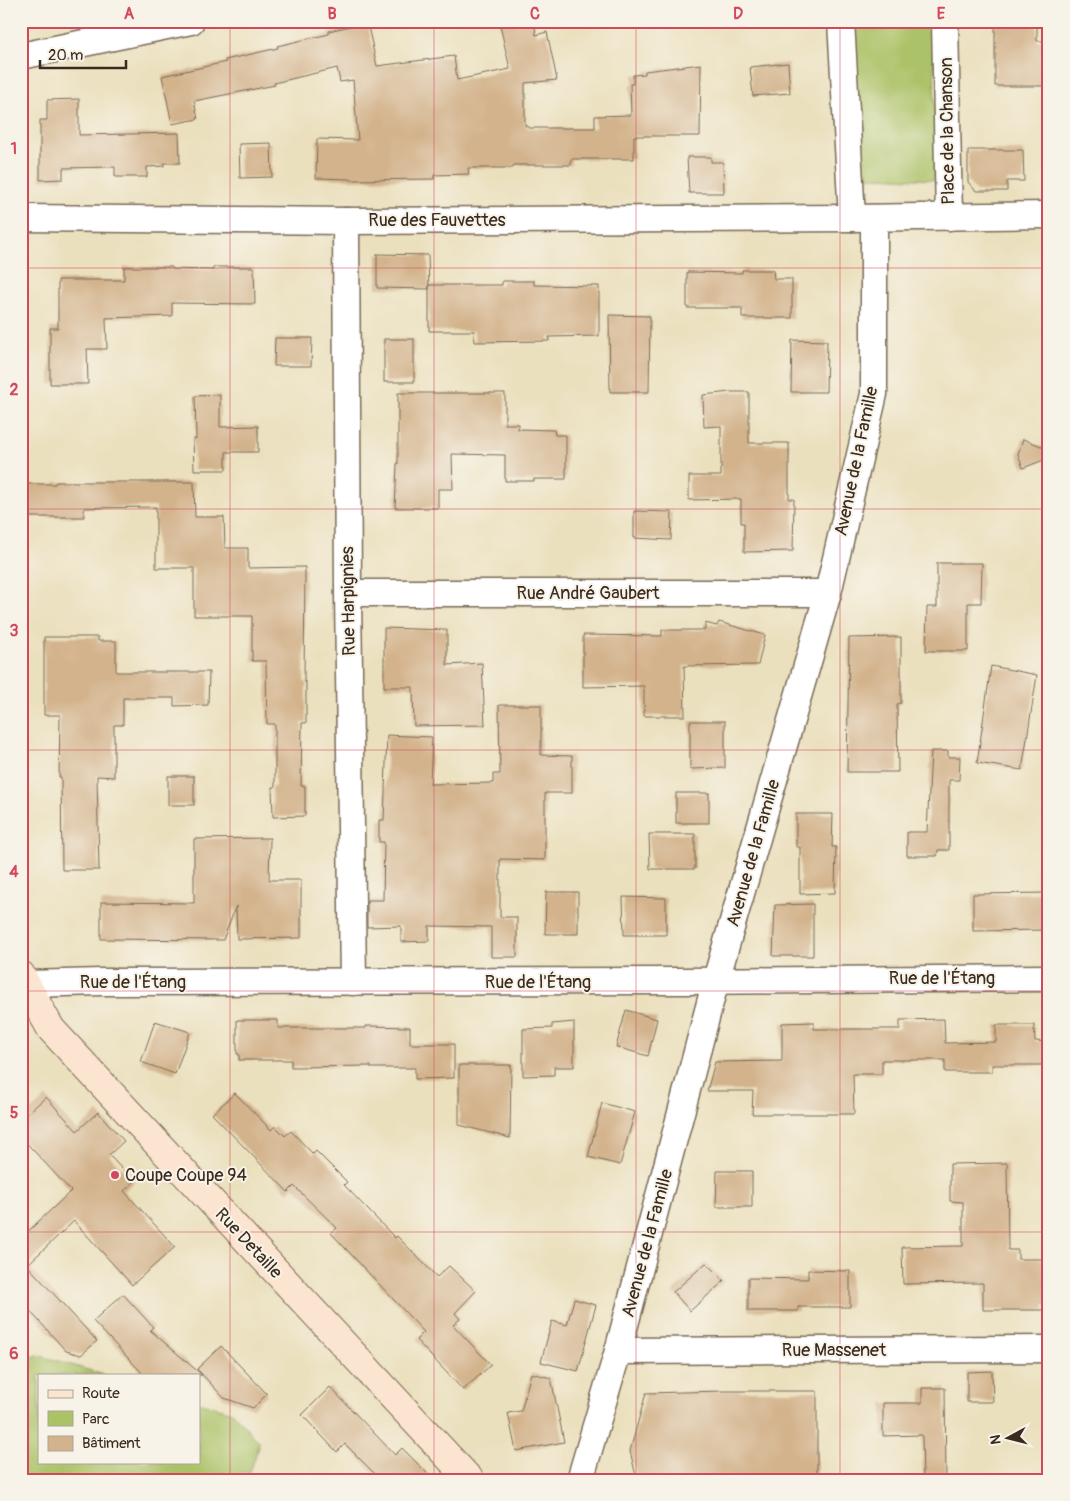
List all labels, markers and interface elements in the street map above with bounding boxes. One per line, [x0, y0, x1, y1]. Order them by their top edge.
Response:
text: A [124, 4, 135, 24]
text: B [327, 4, 337, 24]
text: C [530, 4, 540, 24]
text: D [733, 4, 743, 24]
text: E [937, 4, 946, 24]
scale bar [40, 38, 126, 70]
text: 20 m [48, 46, 83, 65]
street label: Place de la Chanson [935, 57, 960, 205]
text: 1 [11, 139, 17, 159]
street label: Rue des Fauvettes [368, 209, 506, 232]
text: 2 [10, 380, 19, 400]
street label: Avenue de la Famille [829, 384, 884, 538]
street label: Rue Harpignies [336, 546, 361, 656]
street label: Rue André Gaubert [516, 582, 660, 605]
text: 3 [10, 621, 19, 641]
street label: Avenue de la Famille [721, 777, 786, 930]
text: 4 [9, 862, 19, 882]
street label: Rue de l'Étang [889, 967, 995, 990]
street label: Rue de l'Étang [80, 971, 186, 994]
street label: Rue de l'Étang [485, 971, 591, 994]
text: 5 [10, 1103, 19, 1123]
place label: Coupe Coupe 94 [125, 1164, 247, 1187]
street label: Avenue de la Famille [617, 1166, 678, 1320]
marker: Coupe Coupe 94 [109, 1169, 121, 1181]
street label: Rue Detaille [210, 1203, 287, 1284]
street label: Rue Massenet [782, 1339, 887, 1362]
text: 6 [9, 1344, 19, 1364]
legend [38, 1374, 200, 1464]
text: Route [82, 1384, 120, 1403]
text: Parc [82, 1410, 110, 1429]
north arrow [982, 1414, 1032, 1464]
text: Bâtiment [82, 1434, 142, 1453]
text: N [987, 1434, 1005, 1445]

